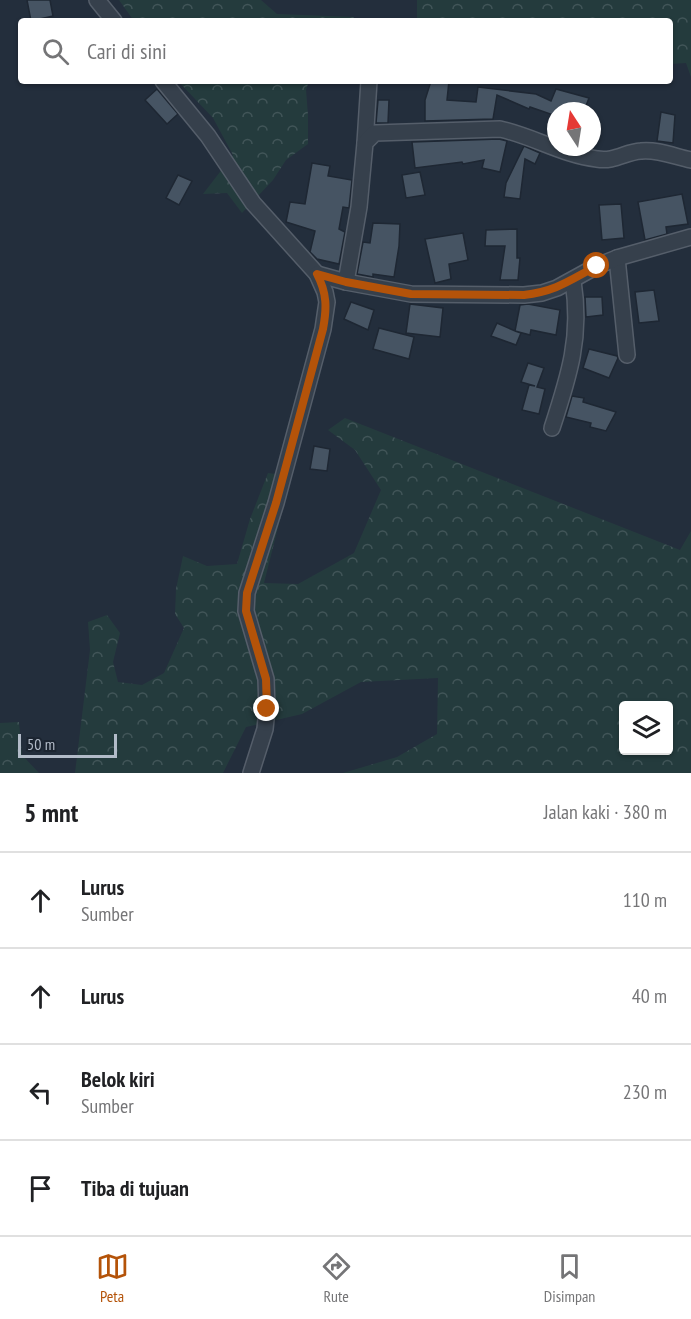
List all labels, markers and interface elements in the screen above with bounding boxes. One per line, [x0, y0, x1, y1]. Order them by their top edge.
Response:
search box [18, 18, 673, 84]
icon: search [39, 35, 72, 68]
text: Cari di sini [87, 37, 167, 65]
north arrow [547, 102, 601, 156]
route start [583, 252, 609, 278]
route end [253, 695, 279, 721]
map controls [619, 701, 673, 755]
button: layers [619, 701, 673, 755]
scale bar [18, 731, 117, 758]
text: 50 m [27, 734, 55, 754]
text: 5 mnt [24, 796, 78, 829]
text: Jalan kaki · 380 m [544, 799, 667, 825]
text: Lurus [81, 873, 124, 901]
icon: ahead [24, 884, 57, 917]
text: 110 m [623, 887, 667, 913]
text: Sumber [81, 901, 134, 927]
icon: ahead [24, 980, 57, 1013]
text: Lurus [81, 982, 124, 1010]
text: 40 m [632, 983, 667, 1009]
text: Belok kiri [81, 1065, 155, 1093]
icon: left [24, 1076, 57, 1109]
text: 230 m [623, 1079, 667, 1105]
text: Sumber [81, 1093, 134, 1119]
icon: arrive [24, 1172, 57, 1205]
text: Tiba di tujuan [81, 1174, 189, 1202]
tab: Peta [96, 1250, 129, 1306]
tab: Rute [320, 1250, 353, 1306]
tab: Disimpan [544, 1250, 595, 1306]

